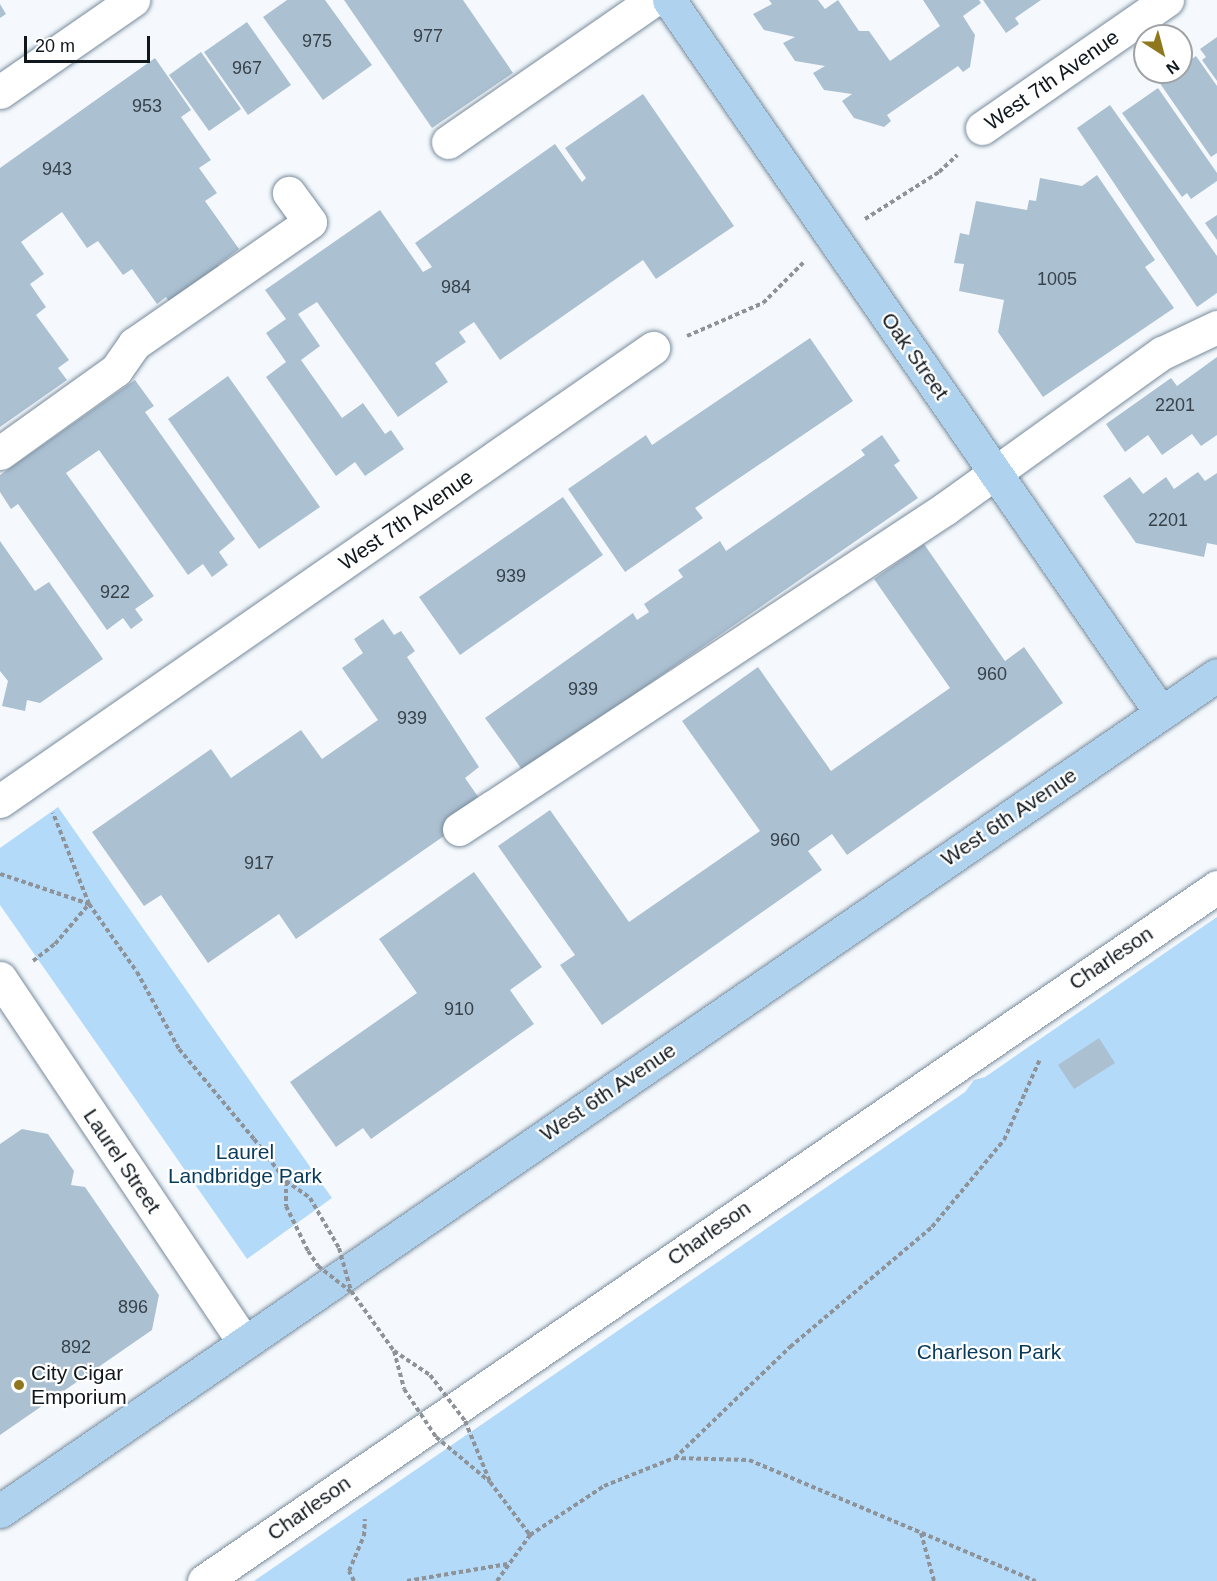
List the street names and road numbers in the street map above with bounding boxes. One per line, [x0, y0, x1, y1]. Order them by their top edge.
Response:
street label: West 7th Avenue [980, 24, 1124, 136]
street label: Oak Street [876, 308, 954, 404]
street label: West 7th Avenue [334, 464, 478, 576]
street label: West 6th Avenue [936, 762, 1082, 872]
street label: Charleson [1064, 921, 1158, 995]
street label: West 6th Avenue [535, 1037, 681, 1147]
street label: Laurel Street [78, 1104, 166, 1218]
street label: Charleson [663, 1195, 755, 1271]
street label: Charleson [263, 1470, 355, 1546]

